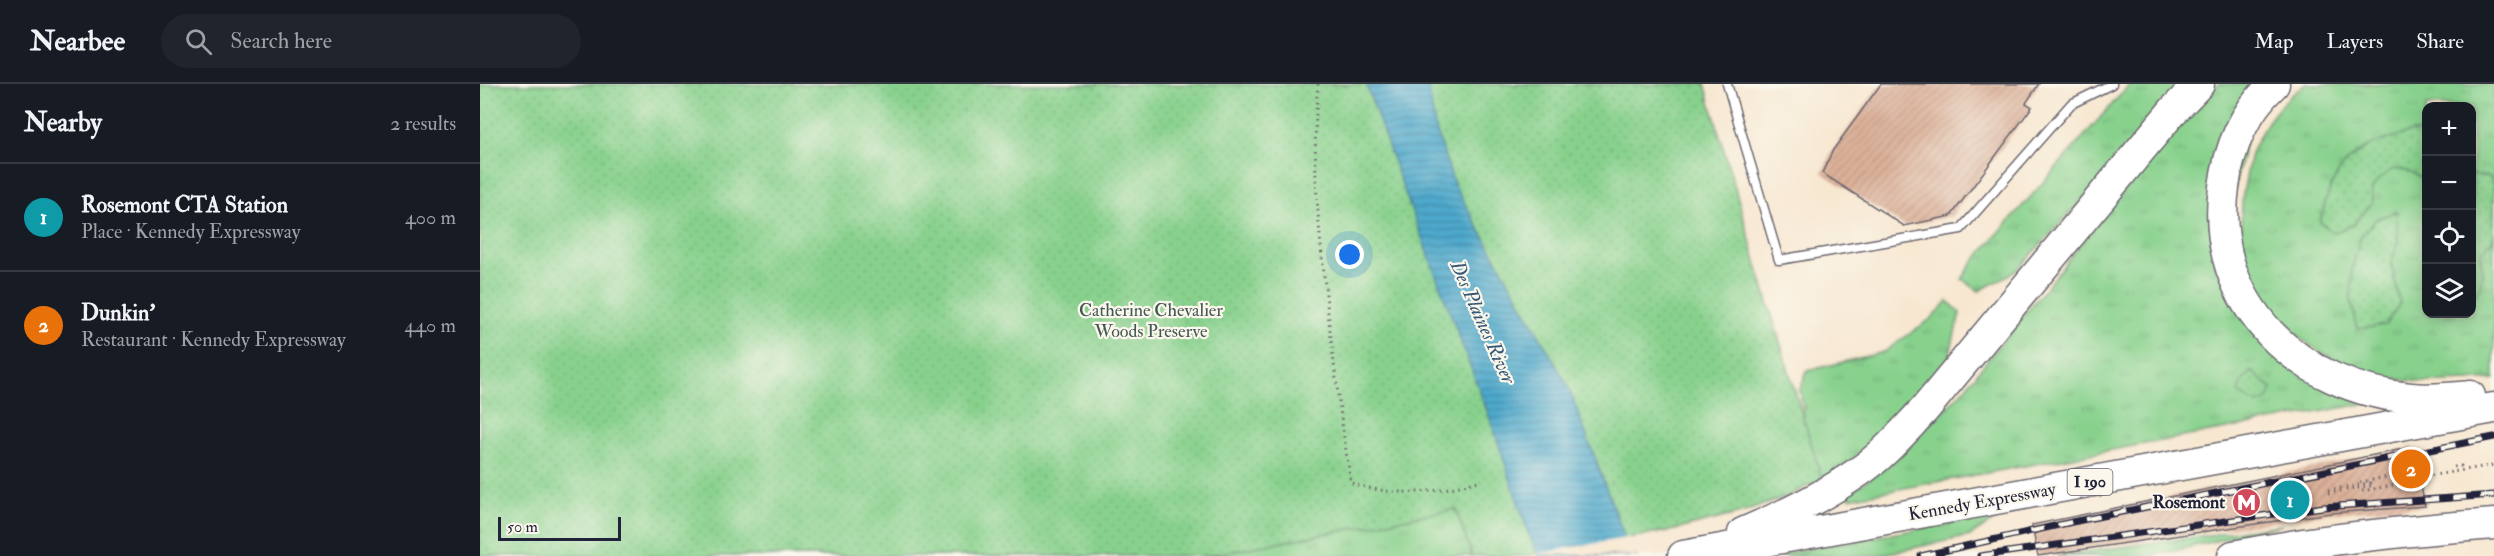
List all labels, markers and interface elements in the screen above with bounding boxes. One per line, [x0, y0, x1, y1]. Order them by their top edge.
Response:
search box [161, 14, 581, 68]
text: Nearbee [30, 24, 125, 59]
icon: search [182, 25, 215, 58]
text: Search here [230, 27, 332, 55]
text: Map [2254, 28, 2294, 55]
text: Layers [2327, 28, 2383, 55]
text: Share [2416, 28, 2464, 55]
map controls [2422, 102, 2476, 318]
button: + [2422, 102, 2476, 156]
text: Nearby [24, 107, 102, 139]
text: 2 results [390, 111, 456, 136]
button: − [2422, 156, 2476, 210]
text: Rosemont CTA Station [81, 191, 288, 219]
text: 1 [40, 205, 47, 230]
text: 400 m [405, 205, 456, 230]
button: locate [2422, 210, 2476, 264]
text: Place · Kennedy Expressway [81, 219, 301, 244]
your location [1335, 240, 1364, 269]
water label: Des Plaines River [1444, 256, 1522, 389]
button: layers [2422, 264, 2476, 318]
text: Dunkin' [81, 299, 155, 327]
park label: Catherine Chevalier Woods Preserve [1079, 299, 1223, 343]
text: 2 [38, 313, 49, 338]
text: 440 m [404, 313, 456, 338]
text: Restaurant · Kennedy Expressway [81, 327, 346, 352]
pin: 2 [2392, 446, 2430, 492]
road number: I 190 [2068, 469, 2112, 495]
street label: Kennedy Expressway [1907, 478, 2059, 526]
pin: 1 [2270, 478, 2310, 522]
metro station icon: Rosemont [2230, 486, 2262, 518]
place label: Rosemont [2152, 491, 2225, 514]
scale bar [498, 514, 621, 542]
text: 50 m [507, 517, 538, 537]

